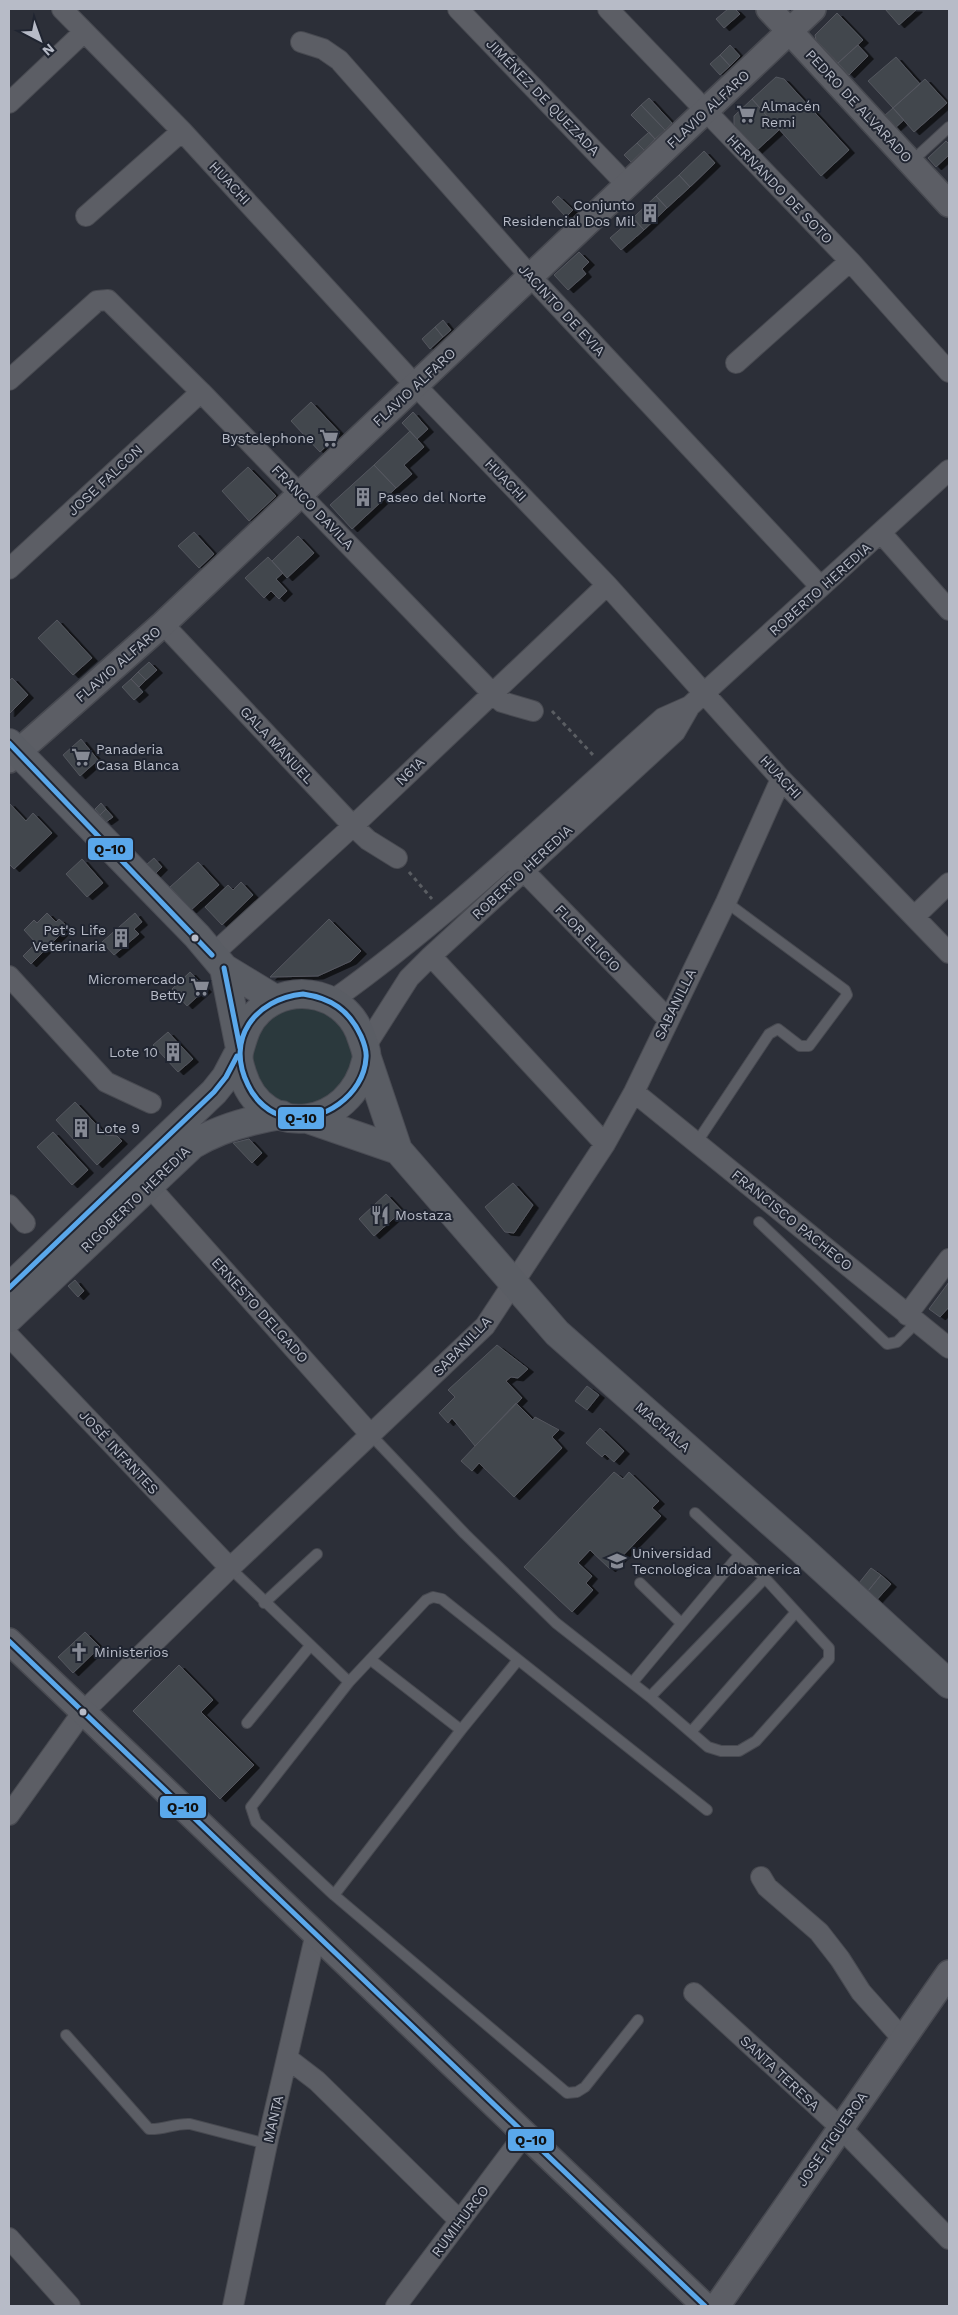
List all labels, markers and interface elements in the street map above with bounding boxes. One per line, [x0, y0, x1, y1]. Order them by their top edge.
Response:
north arrow [15, 15, 65, 65]
street label: JIMÉNEZ DE QUEZADA [483, 35, 603, 159]
text: N [39, 40, 58, 59]
street label: PEDRO DE ALVARADO [803, 46, 915, 166]
street label: FLAVIO ALFARO [663, 67, 753, 151]
place label: Almacén Remi [761, 98, 820, 130]
supermarket icon: Almacén Remi [735, 103, 757, 125]
street label: HERNANDO DE SOTO [724, 131, 836, 247]
street label: HUACHI [206, 158, 254, 208]
place label: Conjunto Residencial Dos Mil [503, 197, 636, 229]
building icon: Conjunto Residencial Dos Mil [639, 202, 661, 224]
street label: JACINTO DE EVIA [516, 261, 608, 359]
street label: FLAVIO ALFARO [369, 345, 459, 429]
supermarket icon: Bystelephone [318, 427, 340, 449]
place label: Bystelephone [222, 430, 314, 446]
street label: JOSE FALCON [64, 441, 146, 519]
street label: HUACHI [482, 455, 530, 505]
street label: FRANCO DAVILA [269, 461, 357, 553]
building icon: Paseo del Norte [352, 486, 374, 508]
place label: Paseo del Norte [378, 489, 486, 505]
street label: ROBERTO HEREDIA [766, 539, 874, 639]
street label: FLAVIO ALFARO [72, 623, 164, 705]
street label: GALA MANUEL [237, 703, 317, 787]
place label: Panaderia Casa Blanca [96, 741, 179, 773]
supermarket icon: Panaderia Casa Blanca [70, 746, 92, 768]
street label: HUACHI [757, 752, 805, 802]
street label: N61A [392, 754, 428, 788]
street label: ROBERTO HEREDIA [469, 821, 575, 923]
line badge: Q-10 [87, 837, 134, 861]
text: Q-10 [94, 841, 126, 857]
street label: FLOR ELICIO [552, 901, 624, 975]
place label: Pet's Life Veterinaria [32, 922, 106, 954]
building icon: Pet's Life Veterinaria [110, 927, 132, 949]
unlabelled marker [190, 933, 200, 943]
street label: SABANILLA [651, 966, 699, 1042]
place label: Micromercado Betty [88, 971, 186, 1003]
supermarket icon: Micromercado Betty [189, 976, 211, 998]
building icon: Lote 10 [162, 1041, 184, 1063]
place label: Lote 10 [109, 1044, 158, 1060]
line badge: Q-10 [277, 1106, 325, 1130]
text: Q-10 [285, 1110, 317, 1126]
building icon: Lote 9 [70, 1117, 92, 1139]
place label: Lote 9 [96, 1120, 140, 1136]
street label: RIGOBERTO HEREDIA [77, 1143, 193, 1255]
street label: FRANCISCO PACHECO [729, 1166, 855, 1274]
restaurant icon: Mostaza [369, 1204, 391, 1226]
place label: Mostaza [395, 1207, 452, 1223]
street label: ERNESTO DELGADO [208, 1254, 312, 1366]
street label: SABANILLA [430, 1313, 494, 1379]
street label: MACHALA [632, 1399, 694, 1455]
street label: JOSÉ INFANTES [76, 1407, 162, 1497]
place label: Universidad Tecnologica Indoamerica [632, 1545, 801, 1577]
school or university icon: Universidad Tecnologica Indoamerica [606, 1550, 628, 1572]
church icon: Ministerios [68, 1641, 90, 1663]
place label: Ministerios [94, 1644, 169, 1660]
unlabelled marker [78, 1707, 88, 1717]
line badge: Q-10 [159, 1795, 207, 1819]
text: Q-10 [167, 1799, 199, 1815]
street label: SANTA TERESA [737, 2032, 823, 2114]
street label: JOSE FIGUEROA [794, 2089, 870, 2189]
street label: MANTA [260, 2094, 286, 2144]
line badge: Q-10 [507, 2128, 555, 2152]
text: Q-10 [515, 2132, 547, 2148]
street label: RUMIHURCO [428, 2182, 492, 2260]

